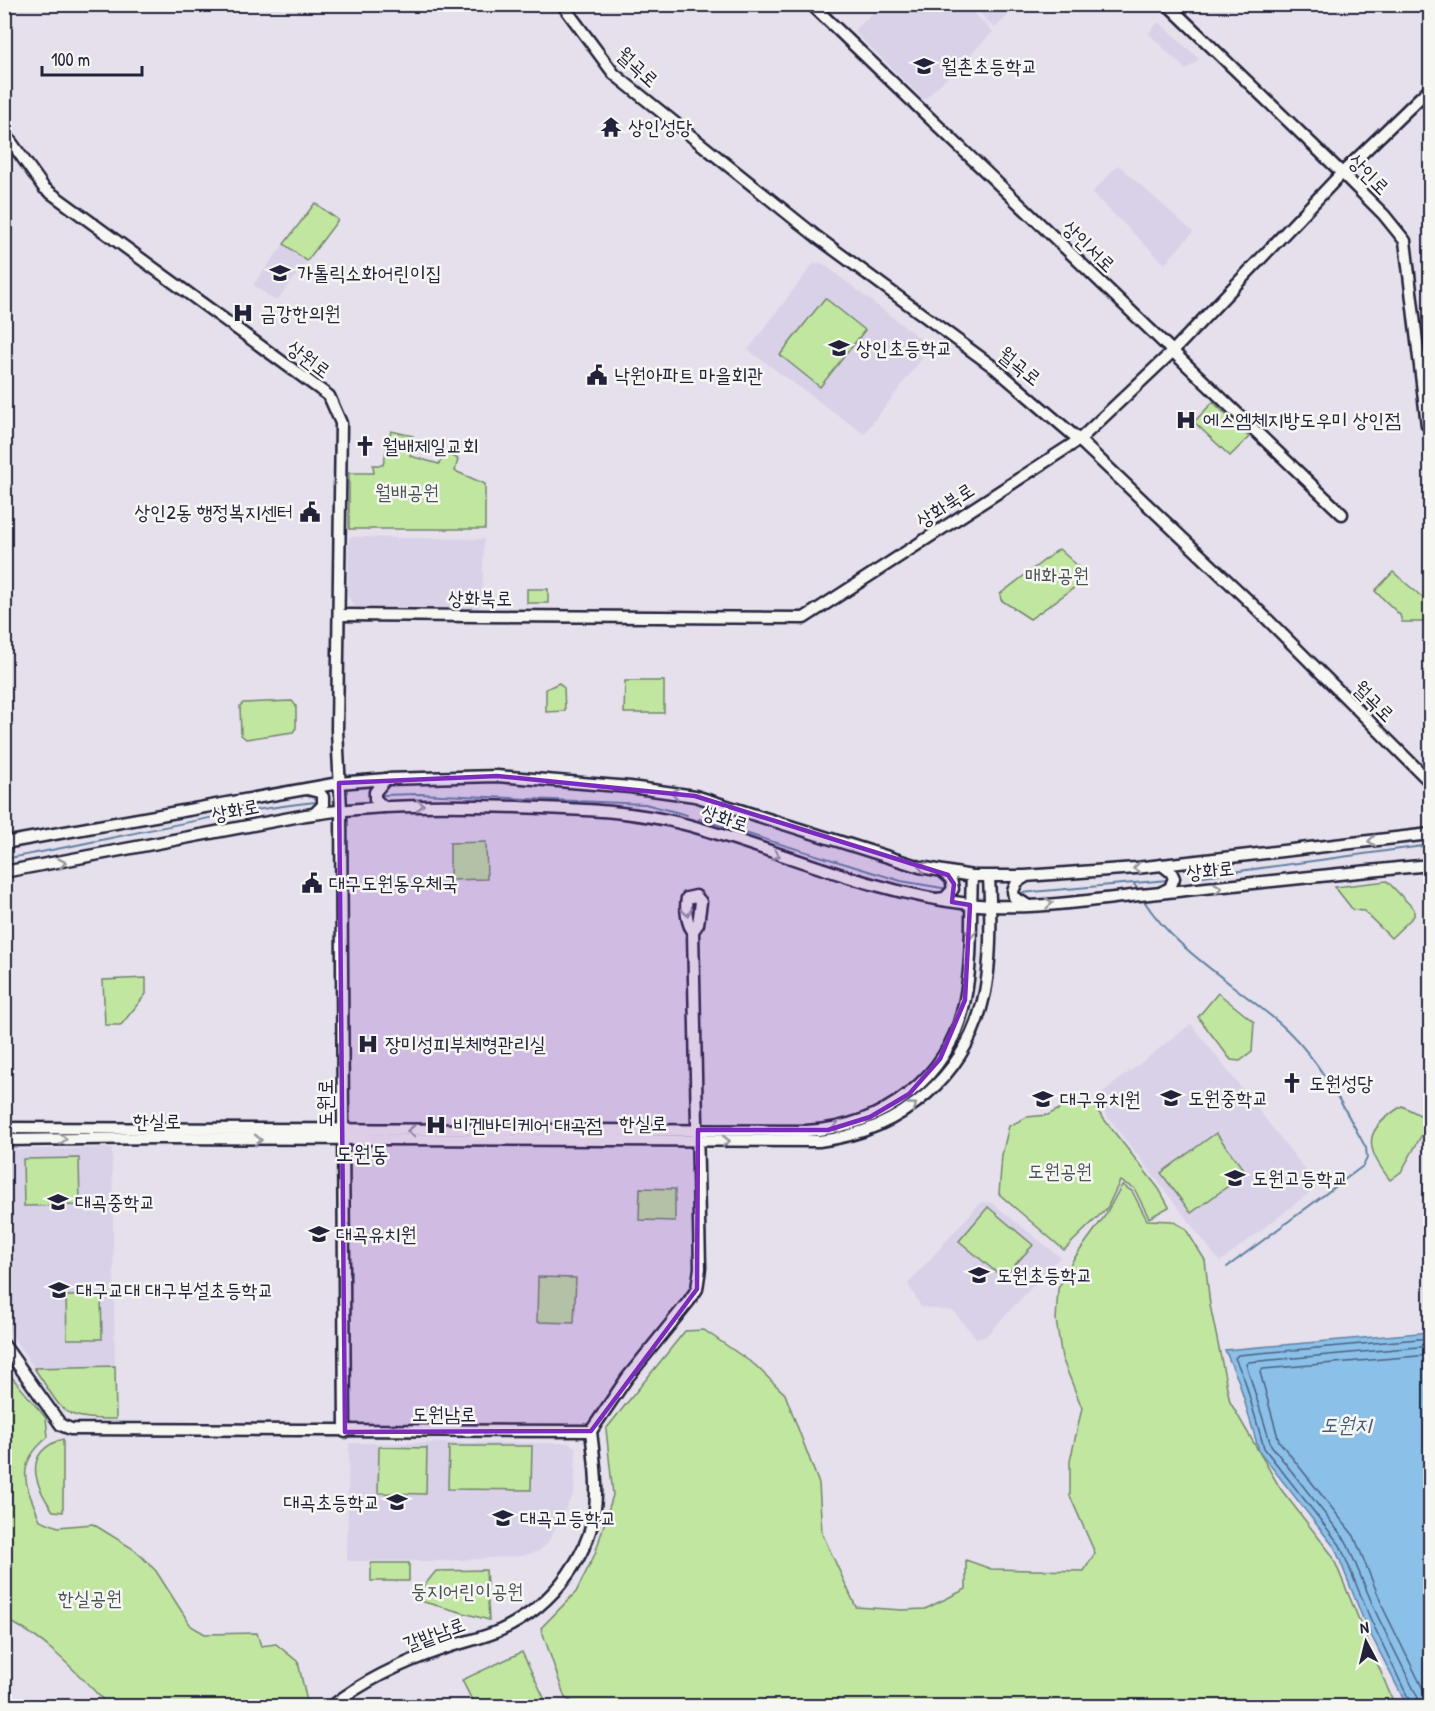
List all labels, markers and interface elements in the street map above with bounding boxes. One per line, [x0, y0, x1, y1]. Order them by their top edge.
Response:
scale bar [42, 39, 142, 77]
street label: 월곡로 [611, 40, 665, 93]
text: 100 m [51, 47, 90, 72]
place label: 월촌초등학교 [941, 52, 1038, 79]
school or university icon: 월촌초등학교 [912, 54, 936, 78]
place label: 상인성당 [628, 113, 692, 140]
temple icon: 상인성당 [599, 115, 623, 139]
street label: 상인로 [1343, 147, 1396, 200]
street label: 상인서로 [1057, 214, 1122, 278]
place label: 가톨릭소화어린이집 [297, 259, 442, 286]
school or university icon: 가톨릭소화어린이집 [268, 261, 292, 285]
place label: 금강한의원 [260, 299, 340, 326]
hospital icon: 금강한의원 [231, 301, 255, 325]
street label: 상원로 [282, 333, 337, 384]
place label: 상인초등학교 [856, 334, 953, 361]
school or university icon: 상인초등학교 [827, 336, 851, 360]
street label: 월곡로 [993, 340, 1048, 391]
place label: 낙원아파트 마을회관 [614, 361, 763, 388]
public building icon: 낙원아파트 마을회관 [585, 363, 609, 387]
place label: 에스엠체지방도우미 상인점 [1203, 406, 1401, 433]
hospital icon: 에스엠체지방도우미 상인점 [1174, 408, 1198, 432]
place label: 월배제일교회 [382, 432, 479, 459]
church icon: 월배제일교회 [353, 434, 377, 458]
street label: 상화북로 [910, 476, 979, 533]
park label: 월배공원 [375, 478, 439, 505]
place label: 상인2동 행정복지센터 [134, 498, 293, 525]
public building icon: 상인2동 행정복지센터 [298, 500, 322, 524]
park label: 매화공원 [1025, 561, 1089, 588]
street label: 상화북로 [448, 584, 512, 611]
street label: 월곡로 [1348, 674, 1401, 727]
one-way arrow [671, 788, 680, 800]
street label: 상화로 [209, 792, 261, 827]
street label: 상화로 [698, 797, 752, 838]
one-way arrow [415, 799, 424, 812]
one-way arrow [1368, 834, 1377, 846]
one-way arrow [771, 847, 781, 860]
street label: 상화로 [1185, 854, 1235, 885]
one-way arrow [57, 857, 67, 870]
one-way arrow [1132, 861, 1142, 874]
one-way arrow [917, 862, 927, 875]
place label: 대구도원동우체국 [329, 869, 458, 896]
public building icon: 대구도원동우체국 [300, 871, 324, 895]
one-way arrow [1213, 882, 1222, 895]
one-way arrow [1044, 897, 1053, 910]
one-way arrow [680, 907, 693, 917]
one-way arrow [965, 930, 977, 939]
place label: 장미성피부체형관리실 [385, 1030, 546, 1057]
hospital icon: 장미성피부체형관리실 [356, 1032, 380, 1056]
place label: 도원성당 [1309, 1069, 1373, 1096]
church icon: 도원성당 [1280, 1071, 1304, 1095]
street label: 도원로 [311, 1079, 338, 1127]
place label: 도원중학교 [1188, 1084, 1268, 1111]
place label: 대구유치원 [1060, 1085, 1140, 1112]
school or university icon: 도원중학교 [1159, 1086, 1183, 1110]
school or university icon: 대구유치원 [1031, 1087, 1055, 1111]
one-way arrow [906, 1102, 917, 1113]
street label: 한실로 [133, 1107, 181, 1134]
street label: 한실로 [619, 1109, 667, 1136]
place label: 비겐바디케어 대곡점 [453, 1111, 602, 1138]
hospital icon: 비겐바디케어 대곡점 [424, 1113, 448, 1137]
one-way arrow [832, 1120, 842, 1133]
one-way arrow [406, 1125, 415, 1137]
one-way arrow [58, 1133, 67, 1146]
one-way arrow [253, 1134, 262, 1146]
one-way arrow [721, 1135, 730, 1147]
district label: 도원동 [335, 1138, 389, 1168]
park label: 도원공원 [1028, 1157, 1092, 1184]
place label: 도원고등학교 [1252, 1164, 1349, 1191]
school or university icon: 도원고등학교 [1223, 1166, 1247, 1190]
place label: 대곡중학교 [75, 1188, 155, 1215]
school or university icon: 대곡중학교 [46, 1190, 70, 1214]
place label: 대곡유치원 [336, 1220, 416, 1247]
school or university icon: 대곡유치원 [307, 1222, 331, 1246]
place label: 도원초등학교 [996, 1261, 1093, 1288]
school or university icon: 도원초등학교 [967, 1263, 991, 1287]
place label: 대구교대 대구부설초등학교 [76, 1276, 274, 1303]
school or university icon: 대구교대 대구부설초등학교 [47, 1278, 71, 1302]
street label: 도원남로 [412, 1400, 476, 1427]
water label: 도원지 [1321, 1410, 1373, 1439]
place label: 대곡초등학교 [283, 1488, 380, 1515]
school or university icon: 대곡초등학교 [385, 1490, 409, 1514]
place label: 대곡고등학교 [520, 1504, 617, 1531]
school or university icon: 대곡고등학교 [491, 1506, 515, 1530]
park label: 둥지어린이공원 [411, 1577, 523, 1604]
park label: 한실공원 [58, 1584, 122, 1611]
street label: 갈밭남로 [399, 1610, 469, 1657]
north arrow [1336, 1612, 1396, 1672]
text: N [1359, 1616, 1370, 1639]

